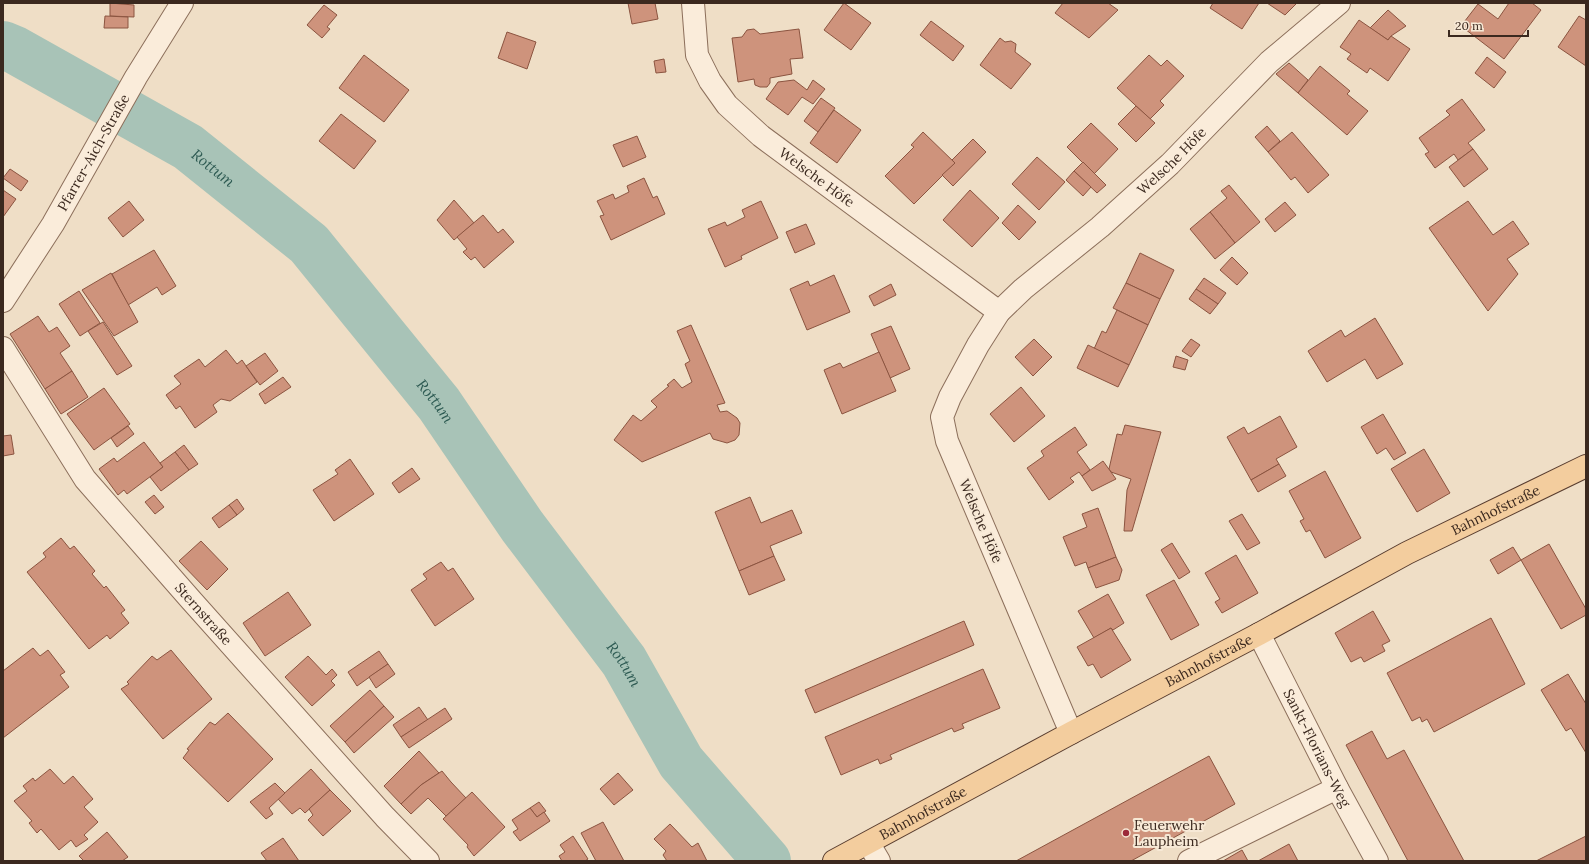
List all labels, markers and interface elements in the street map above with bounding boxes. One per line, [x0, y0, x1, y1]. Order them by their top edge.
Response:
scale bar [1449, 12, 1528, 38]
text: 20 m [1455, 18, 1483, 33]
street label: Pfarrer-Aich-Straße [53, 90, 134, 214]
street label: Welsche Höfe [1133, 123, 1210, 198]
street label: Welsche Höfe [775, 143, 858, 211]
water label: Rottum [188, 144, 239, 191]
water label: Rottum [413, 375, 458, 426]
street label: Welsche Höfe [955, 476, 1007, 566]
street label: Bahnhofstraße [1448, 481, 1543, 539]
street label: Sternstraße [171, 579, 236, 649]
street label: Bahnhofstraße [1162, 630, 1256, 691]
water label: Rottum [603, 637, 646, 690]
street label: Sankt-Florians-Weg [1279, 686, 1355, 811]
street label: Bahnhofstraße [876, 782, 970, 844]
place label: Feuerwehr Laupheim [1134, 816, 1204, 850]
marker: Feuerwehr Laupheim [1121, 828, 1131, 838]

